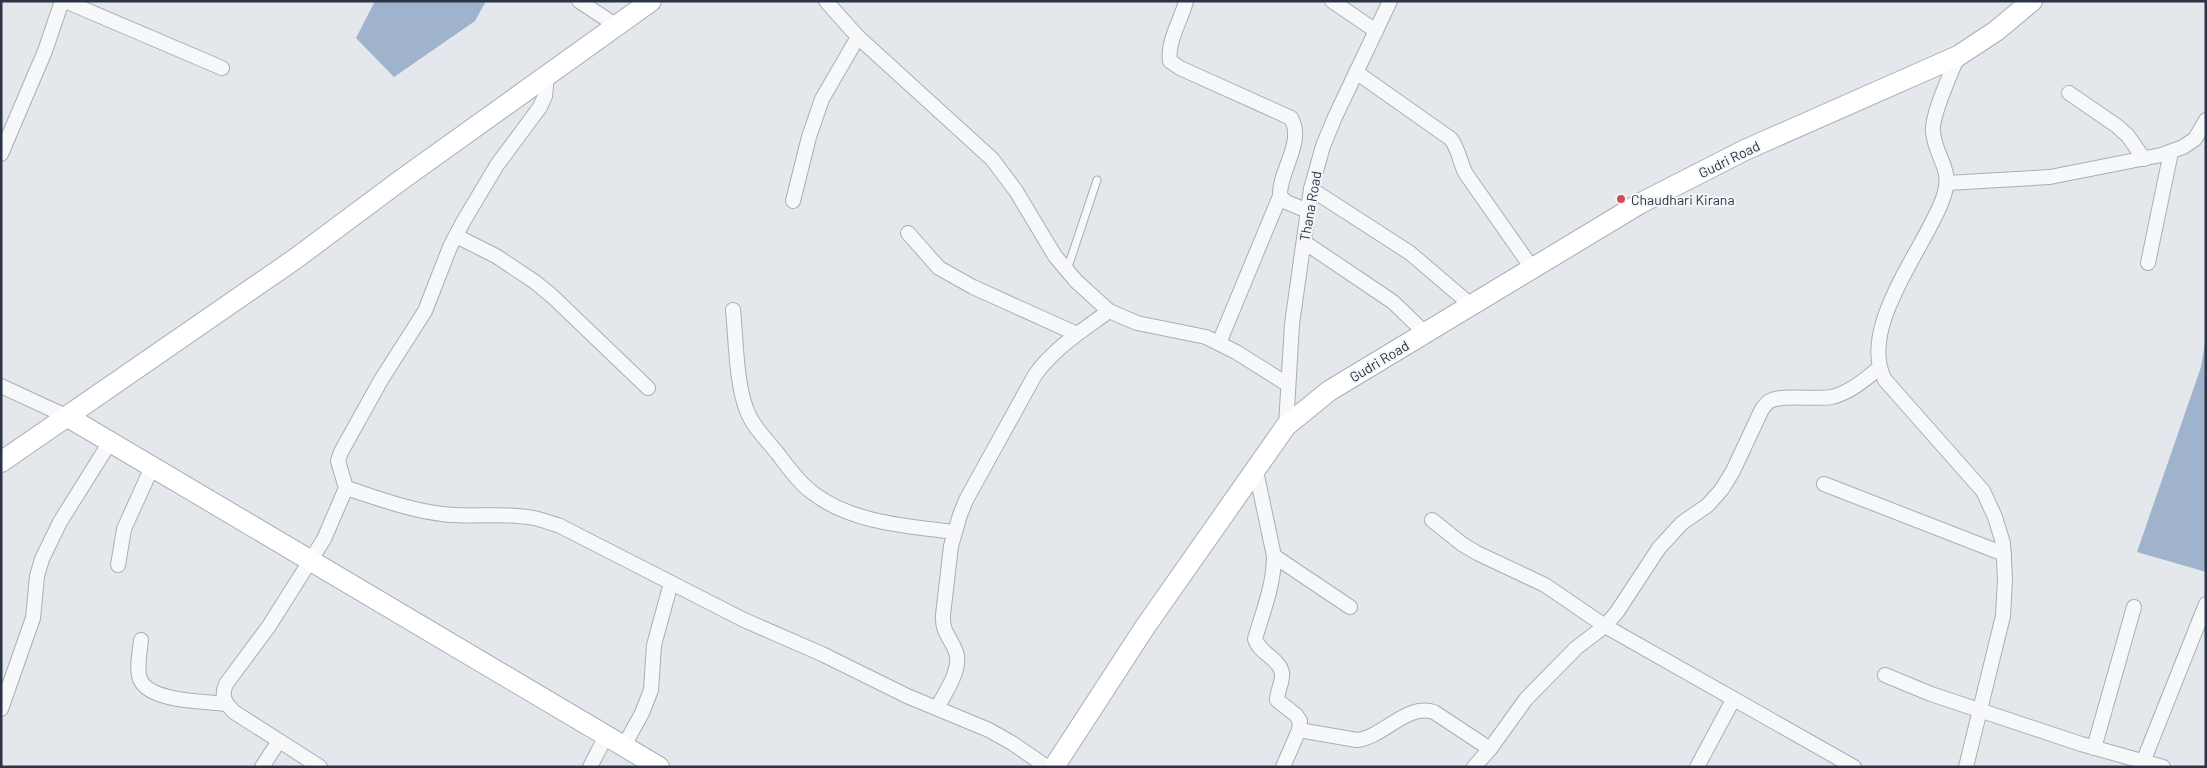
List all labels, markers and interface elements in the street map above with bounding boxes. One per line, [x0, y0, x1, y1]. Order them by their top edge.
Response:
street label: Gudri Road [1696, 137, 1762, 181]
street label: Thana Road [1295, 170, 1325, 242]
place label: Chaudhari Kirana [1631, 191, 1735, 208]
marker: Chaudhari Kirana [1615, 193, 1627, 205]
street label: Gudri Road [1346, 337, 1412, 385]

